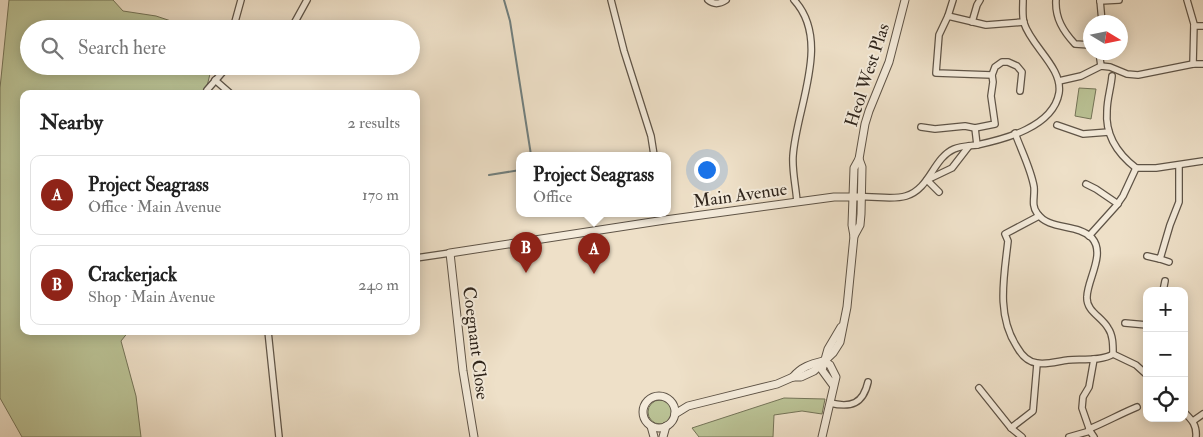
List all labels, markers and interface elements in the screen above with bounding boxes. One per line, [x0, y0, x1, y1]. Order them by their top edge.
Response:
north arrow [1083, 15, 1128, 60]
search box [20, 20, 420, 75]
street label: Heol West Plas [840, 20, 895, 130]
icon: search [38, 34, 66, 62]
text: Search here [78, 36, 166, 60]
text: Nearby [40, 109, 103, 136]
text: 2 results [347, 113, 400, 133]
popup [516, 152, 671, 217]
your location [694, 157, 720, 183]
text: Project Seagrass [533, 163, 654, 187]
text: Project Seagrass [88, 173, 209, 197]
street label: Main Avenue [692, 177, 789, 213]
text: A [52, 185, 62, 205]
text: 170 m [362, 185, 399, 205]
text: Office [533, 187, 572, 207]
text: Office · Main Avenue [88, 197, 221, 217]
pin: B [510, 232, 542, 273]
pin: A [578, 233, 610, 274]
text: Crackerjack [88, 263, 177, 287]
text: B [52, 275, 62, 295]
text: 240 m [358, 275, 399, 295]
street label: Coegnant Close [457, 285, 494, 401]
text: Shop · Main Avenue [88, 287, 215, 307]
map controls [1143, 287, 1188, 422]
button: + [1143, 287, 1188, 332]
button: − [1143, 332, 1188, 377]
button: locate [1143, 377, 1188, 422]

